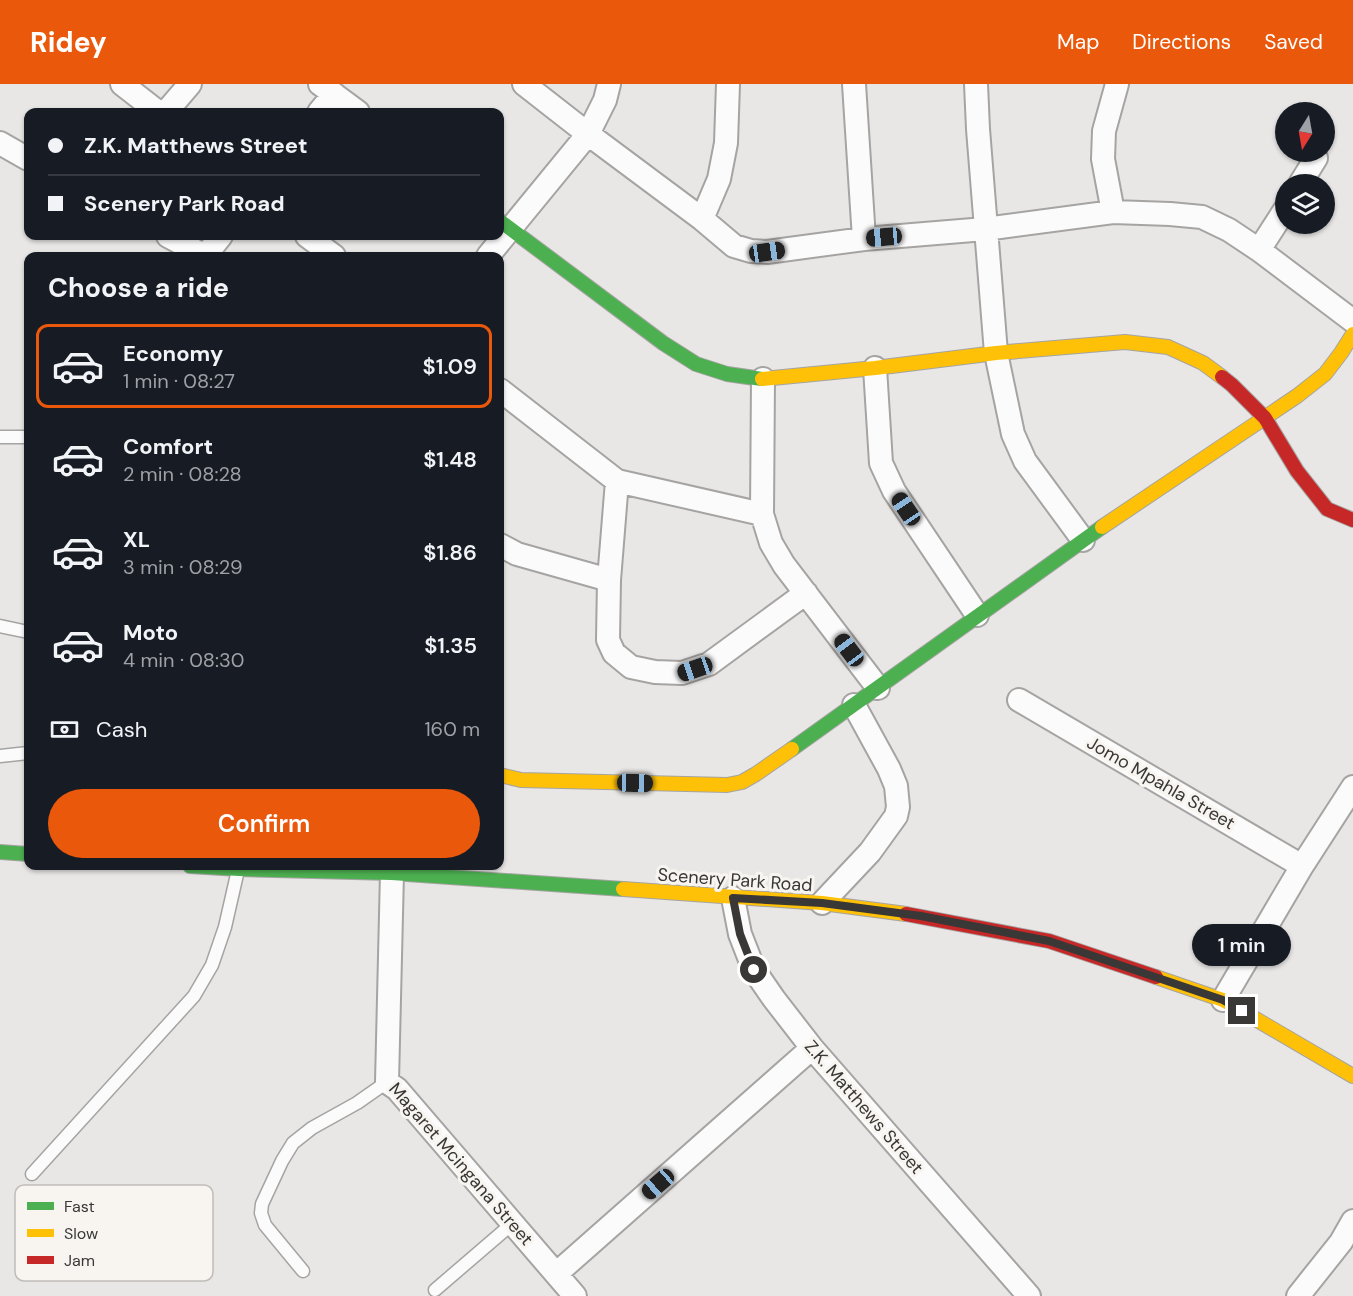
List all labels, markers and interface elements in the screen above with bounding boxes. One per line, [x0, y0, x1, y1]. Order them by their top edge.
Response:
text: Ridey [30, 24, 107, 61]
text: Map [1057, 28, 1099, 56]
text: Directions [1132, 28, 1231, 56]
text: Saved [1264, 28, 1323, 56]
north arrow [1275, 102, 1335, 162]
map controls [1275, 102, 1335, 234]
text: Z.K. Matthews Street [84, 131, 307, 160]
button: layers [1275, 174, 1335, 234]
text: Scenery Park Road [84, 189, 285, 218]
car [865, 226, 903, 248]
car [748, 241, 786, 263]
text: Choose a ride [48, 270, 229, 305]
icon: car [51, 339, 105, 393]
text: Economy [123, 339, 223, 368]
text: $1.09 [423, 352, 477, 381]
text: 1 min · 08:27 [123, 368, 235, 394]
icon: car [51, 432, 105, 486]
text: Comfort [123, 432, 213, 461]
text: $1.48 [423, 445, 477, 474]
text: 2 min · 08:28 [123, 461, 242, 487]
car [888, 489, 924, 529]
icon: car [51, 525, 105, 579]
text: XL [123, 525, 150, 554]
text: $1.86 [423, 538, 477, 567]
text: 3 min · 08:29 [123, 554, 243, 580]
icon: car [51, 618, 105, 672]
text: Moto [123, 618, 178, 647]
car [831, 630, 867, 670]
text: $1.35 [424, 631, 477, 660]
text: 4 min · 08:30 [123, 647, 245, 673]
car [675, 655, 715, 683]
icon: cash [48, 713, 81, 746]
text: Cash [96, 715, 147, 744]
text: 160 m [424, 716, 480, 742]
street label: Jomo Mpahla Street [1083, 731, 1239, 835]
car [617, 774, 653, 792]
button: Confirm [48, 789, 480, 858]
street label: Scenery Park Road [657, 863, 813, 897]
callout: 1 min [1192, 924, 1292, 966]
text: 1 min [1218, 932, 1265, 958]
route start [740, 956, 767, 983]
route end [1228, 997, 1255, 1024]
street label: Z.K. Matthews Street [799, 1035, 929, 1179]
street label: Magaret Mcingana Street [383, 1077, 539, 1251]
car [639, 1165, 677, 1203]
legend [15, 1185, 213, 1281]
text: Fast [64, 1196, 95, 1217]
text: Slow [64, 1223, 98, 1244]
text: Jam [64, 1250, 95, 1271]

